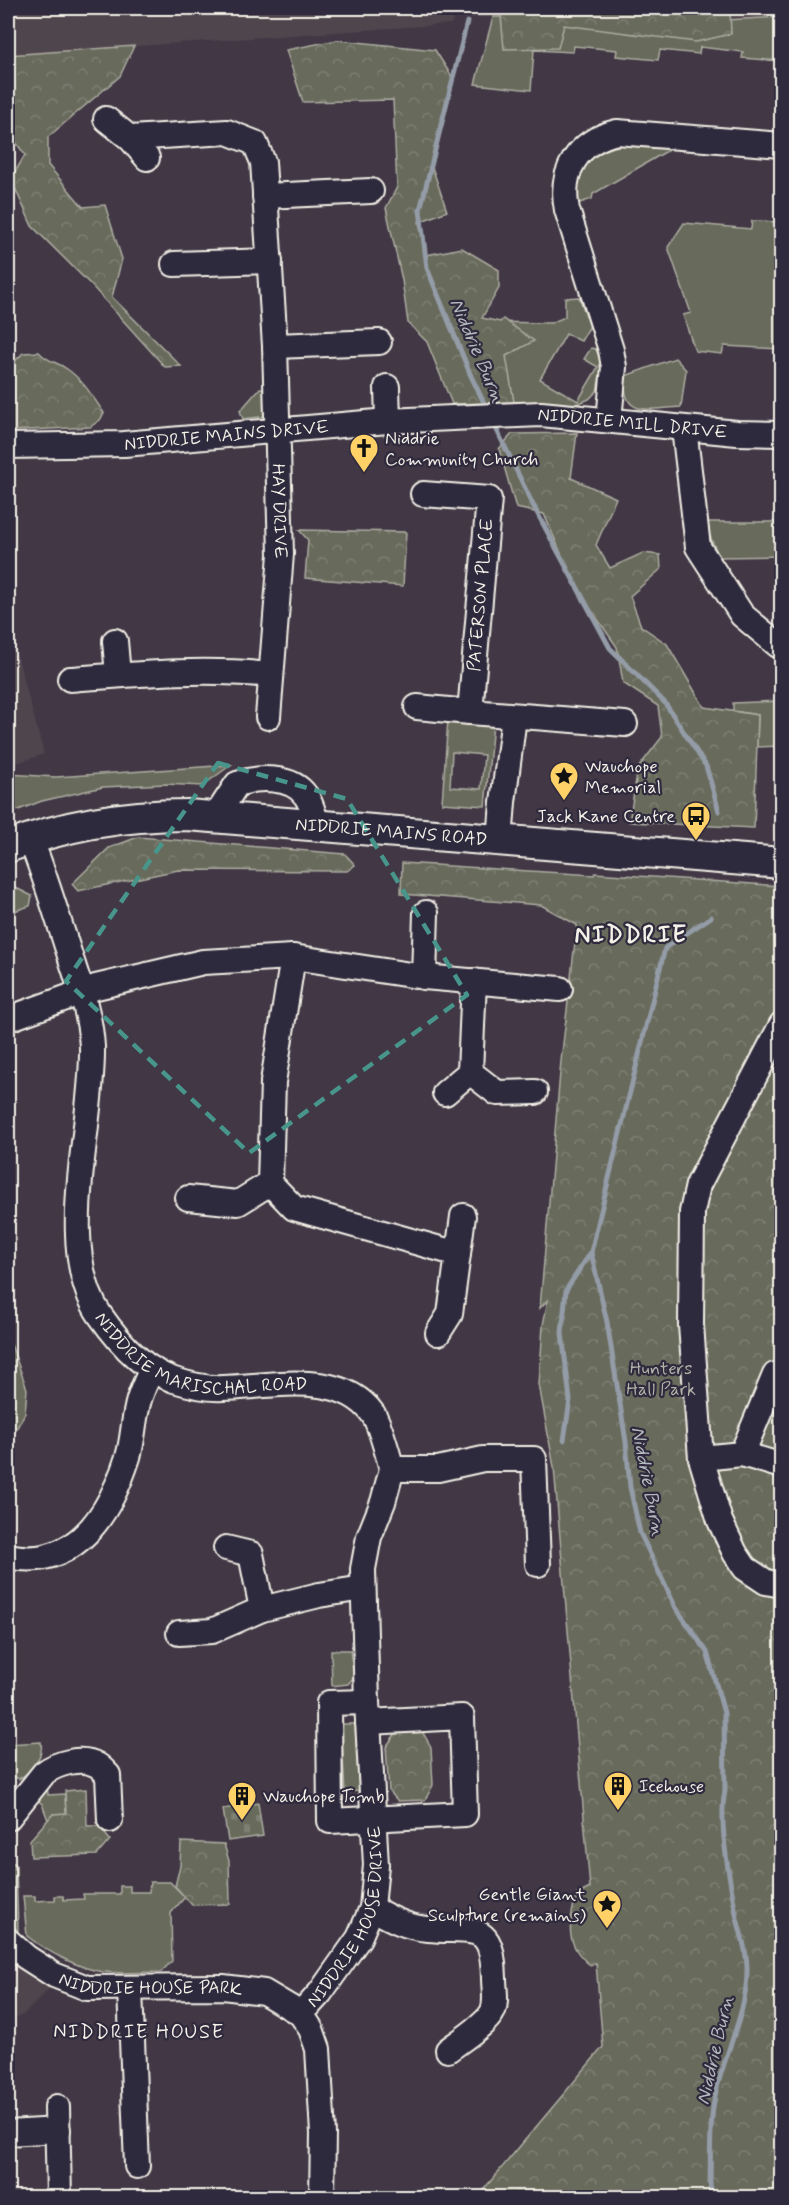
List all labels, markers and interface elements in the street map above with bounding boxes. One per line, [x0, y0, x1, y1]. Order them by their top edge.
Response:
water label: Niddrie Burn [442, 294, 511, 407]
street label: NIDDRIE MILL DRIVE [536, 403, 728, 445]
street label: NIDDRIE MAINS DRIVE [123, 415, 330, 457]
place label: Niddrie Community Church [385, 427, 538, 472]
church icon: Niddrie Community Church [348, 432, 380, 474]
street label: HAY DRIVE [265, 463, 292, 559]
street label: PATERSON PLACE [462, 517, 500, 673]
place label: Wauchope Memorial [585, 755, 661, 800]
place icon: Wauchope Memorial [548, 760, 580, 802]
bus stop icon: Jack Kane Centre [680, 800, 712, 842]
place label: Jack Kane Centre [536, 805, 675, 829]
street label: NIDDRIE MAINS ROAD [294, 813, 488, 852]
district label: NIDDRIE [575, 920, 687, 951]
street label: NIDDRIE MARISCHAL ROAD [89, 1308, 308, 1401]
park label: Hunters Hall Park [626, 1357, 696, 1402]
water label: Niddrie Burn [624, 1424, 671, 1539]
building icon: Icehouse [602, 1770, 634, 1812]
place label: Icehouse [639, 1775, 704, 1799]
building icon: Wauchope Tomb [226, 1780, 258, 1822]
place label: Wauchope Tomb [263, 1785, 384, 1809]
street label: NIDDRIE HOUSE DRIVE [302, 1825, 389, 2013]
place label: Gentle Giant Sculpture (remains) [428, 1883, 587, 1928]
place icon: Gentle Giant Sculpture (remains) [591, 1888, 623, 1930]
street label: NIDDRIE HOUSE PARK [55, 1967, 244, 2002]
water label: Niddrie Burn [690, 1993, 741, 2108]
district label: NIDDRIE HOUSE [53, 2019, 225, 2046]

